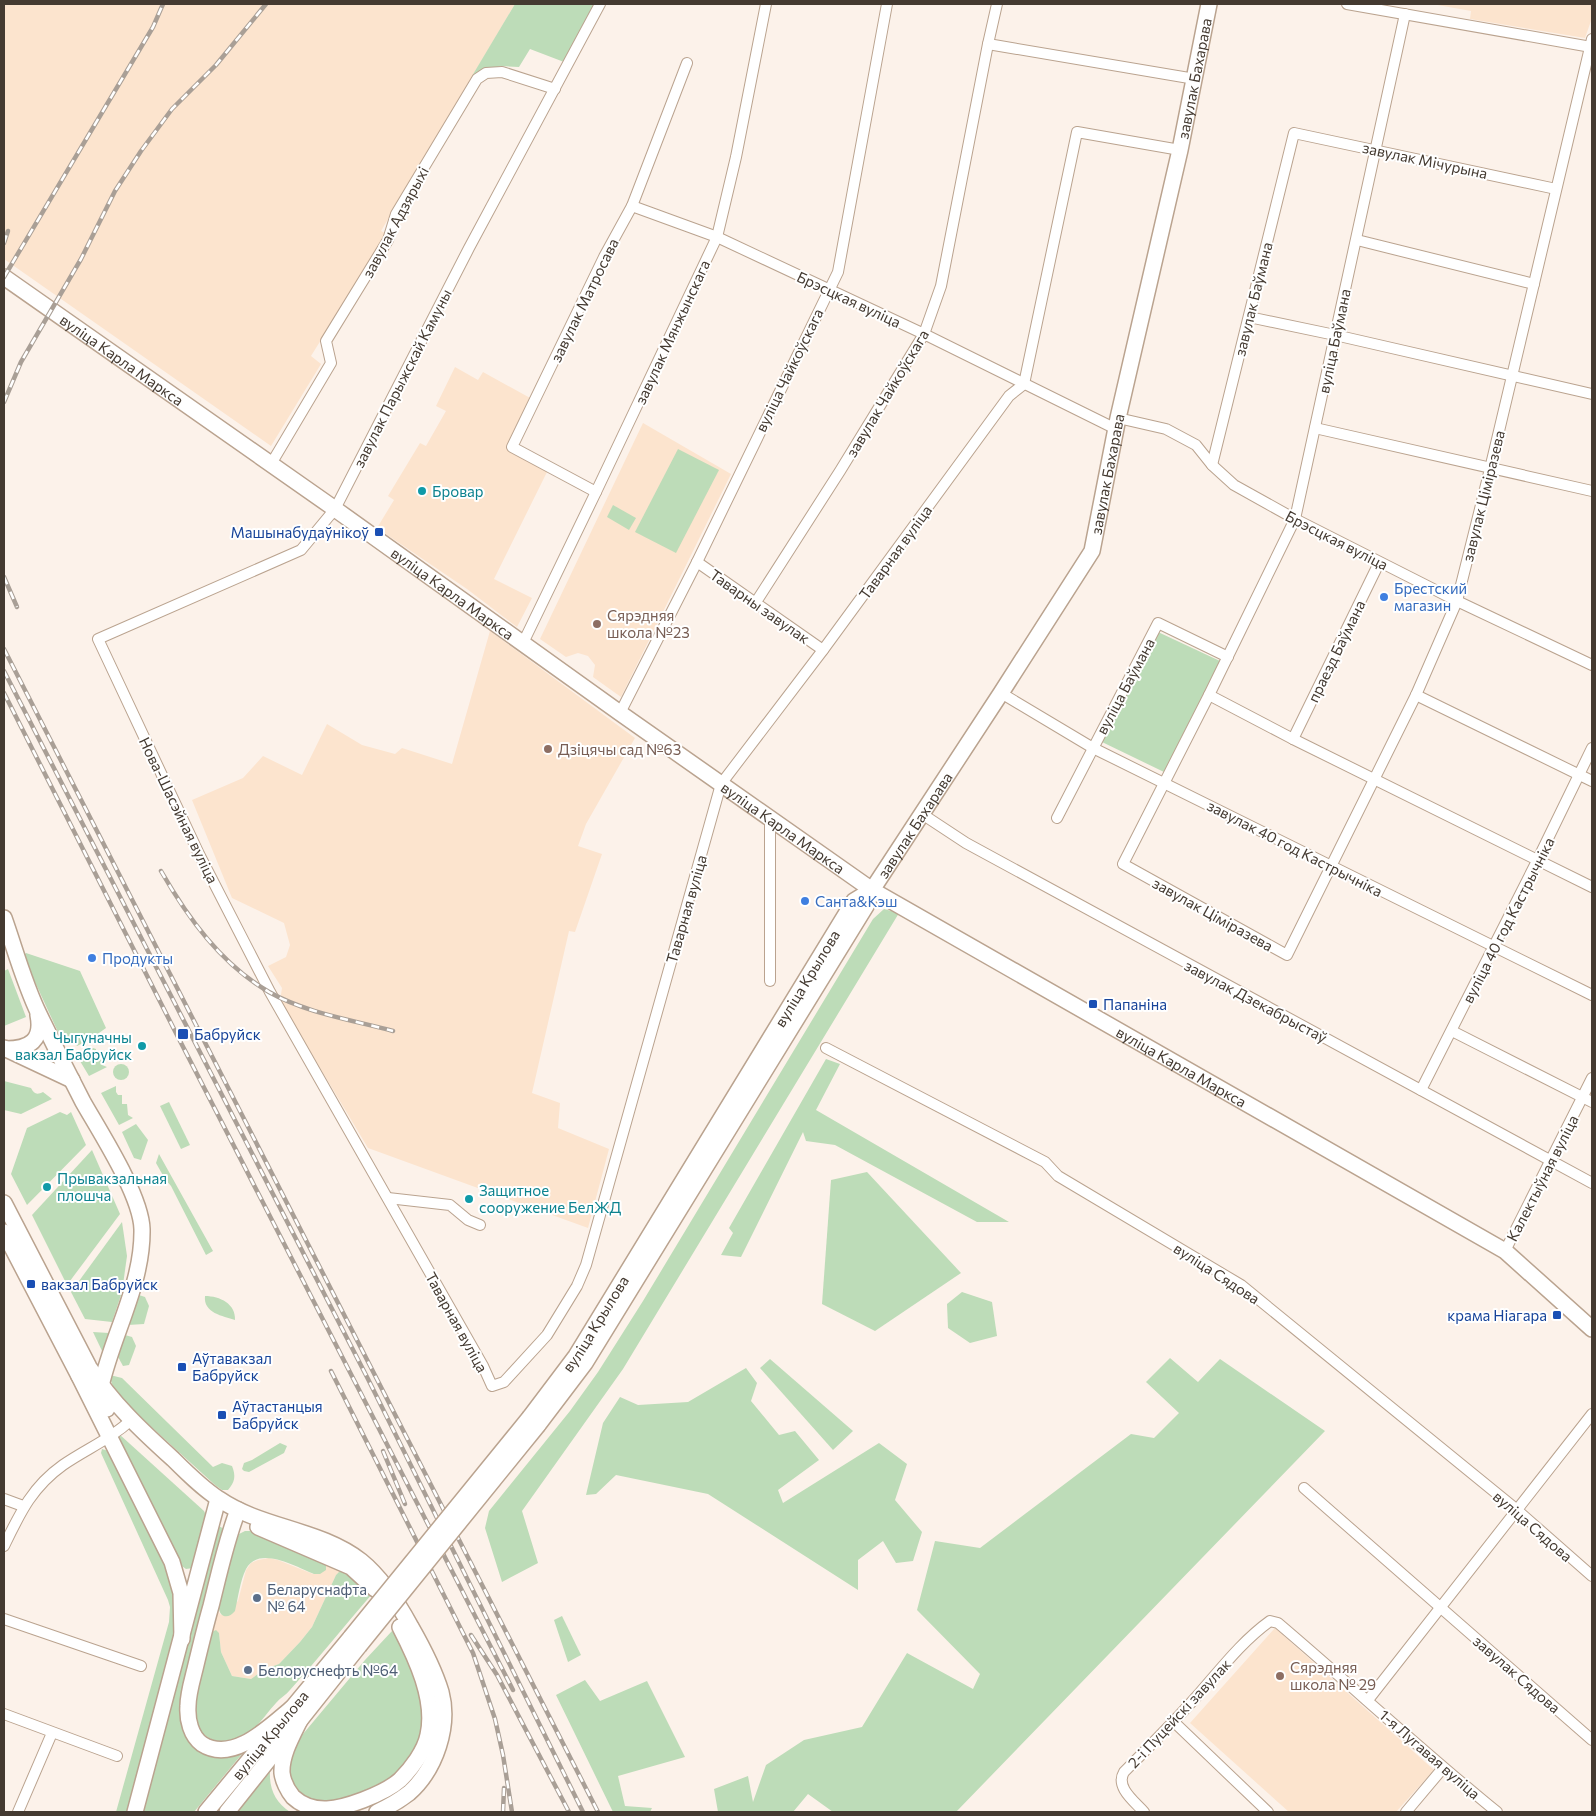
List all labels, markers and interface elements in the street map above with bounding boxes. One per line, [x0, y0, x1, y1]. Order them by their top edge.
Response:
street label: завулак Бахарава [1173, 16, 1215, 141]
street label: завулак Мічурына [1361, 138, 1489, 182]
street label: завулак Адзярыхі [358, 163, 432, 281]
street label: завулак Матросава [546, 235, 622, 365]
street label: завулак Баўмана [1230, 240, 1276, 358]
street label: завулак Мянжынскага [631, 257, 713, 407]
street label: Брэсцкая вуліца [794, 267, 904, 331]
street label: завулак Парыжскай Камуны [349, 286, 455, 470]
street label: вуліца Баўмана [1314, 287, 1354, 395]
street label: вуліца Чайкоўскага [751, 305, 827, 435]
street label: вуліца Карла Маркса [57, 310, 187, 409]
street label: завулак Чайкоўскага [842, 326, 932, 460]
street label: завулак Бахарава [1086, 412, 1128, 536]
street label: завулак Ціміразева [1458, 428, 1508, 564]
place label: Бровар [432, 482, 484, 500]
marker: Бровар [416, 485, 428, 497]
street label: Таварная вуліца [855, 501, 935, 603]
street label: Брэсцкая вуліца [1283, 506, 1391, 574]
place label: Машынабудаўнікоў [231, 523, 369, 541]
marker: Машынабудаўнікоў [373, 526, 385, 538]
street label: вуліца Карла Маркса [388, 543, 518, 643]
street label: Таварны завулак [707, 565, 813, 647]
place label: Брестский магазин [1394, 579, 1467, 614]
marker: Брестский магазин [1378, 591, 1390, 603]
street label: праезд Баўмана [1303, 597, 1369, 705]
place label: Сярэдняя школа №23 [607, 606, 690, 641]
marker: Сярэдняя школа №23 [591, 618, 603, 630]
street label: вуліца Баўмана [1092, 635, 1158, 737]
street label: Нова-Шасэйная вуліца [136, 734, 222, 886]
place label: Дзіцячы сад №63 [558, 740, 681, 758]
marker: Дзіцячы сад №63 [542, 743, 554, 755]
street label: завулак Бахарава [873, 769, 956, 881]
street label: вуліца Карла Маркса [718, 778, 848, 877]
street label: завулак 40 год Кастрычніка [1204, 796, 1386, 900]
street label: вуліца 40 год Кастрычніка [1458, 834, 1558, 1006]
street label: Таварная вуліца [662, 853, 710, 965]
street label: завулак Ціміразева [1150, 873, 1276, 955]
place label: Санта&Кэш [815, 892, 897, 910]
marker: Санта&Кэш [799, 895, 811, 907]
street label: вуліца Крылова [770, 927, 843, 1030]
place label: Продукты [102, 949, 173, 967]
marker: Продукты [86, 952, 98, 964]
street label: завулак Дзекабрыстаў [1182, 956, 1331, 1046]
place label: Папаніна [1103, 995, 1167, 1013]
marker: Папаніна [1087, 998, 1099, 1010]
street label: вуліца Карла Маркса [1113, 1022, 1250, 1111]
place label: Бабруйск [194, 1025, 261, 1043]
marker: Бабруйск [176, 1027, 190, 1041]
place label: Чыгуначны вакзал Бабруйск [15, 1028, 132, 1063]
marker: Чыгуначны вакзал Бабруйск [136, 1040, 148, 1052]
street label: Калектыўная вуліца [1502, 1112, 1582, 1244]
place label: Прывакзальная плошча [57, 1169, 167, 1204]
marker: Прывакзальная плошча [41, 1181, 53, 1193]
place label: Защитное сооружение БелЖД [479, 1181, 622, 1216]
marker: Защитное сооружение БелЖД [463, 1193, 475, 1205]
street label: вуліца Сядова [1171, 1239, 1263, 1307]
street label: Таварная вуліца [422, 1269, 492, 1375]
street label: вуліца Крылова [558, 1272, 632, 1375]
place label: вакзал Бабруйск [41, 1275, 158, 1293]
marker: вакзал Бабруйск [25, 1278, 37, 1290]
place label: крама Ніагара [1447, 1306, 1547, 1324]
marker: крама Ніагара [1551, 1309, 1563, 1321]
place label: Аўтавакзал Бабруйск [192, 1349, 272, 1384]
marker: Аўтавакзал Бабруйск [176, 1361, 188, 1373]
place label: Аўтастанцыя Бабруйск [232, 1397, 323, 1432]
marker: Аўтастанцыя Бабруйск [216, 1409, 228, 1421]
street label: вуліца Сядова [1490, 1487, 1576, 1565]
place label: Беларуснафта № 64 [267, 1580, 367, 1615]
marker: Беларуснафта № 64 [251, 1592, 263, 1604]
street label: завулак Сядова [1470, 1631, 1564, 1717]
street label: 2-і Пуцейскі завулак [1124, 1655, 1234, 1771]
place label: Сярэдняя школа № 29 [1290, 1658, 1376, 1693]
place label: Белоруснефть №64 [258, 1661, 398, 1679]
marker: Белоруснефть №64 [242, 1664, 254, 1676]
marker: Сярэдняя школа № 29 [1274, 1670, 1286, 1682]
street label: вуліца Крылова [228, 1687, 312, 1783]
street label: 1-я Лугавая вуліца [1376, 1705, 1484, 1803]

